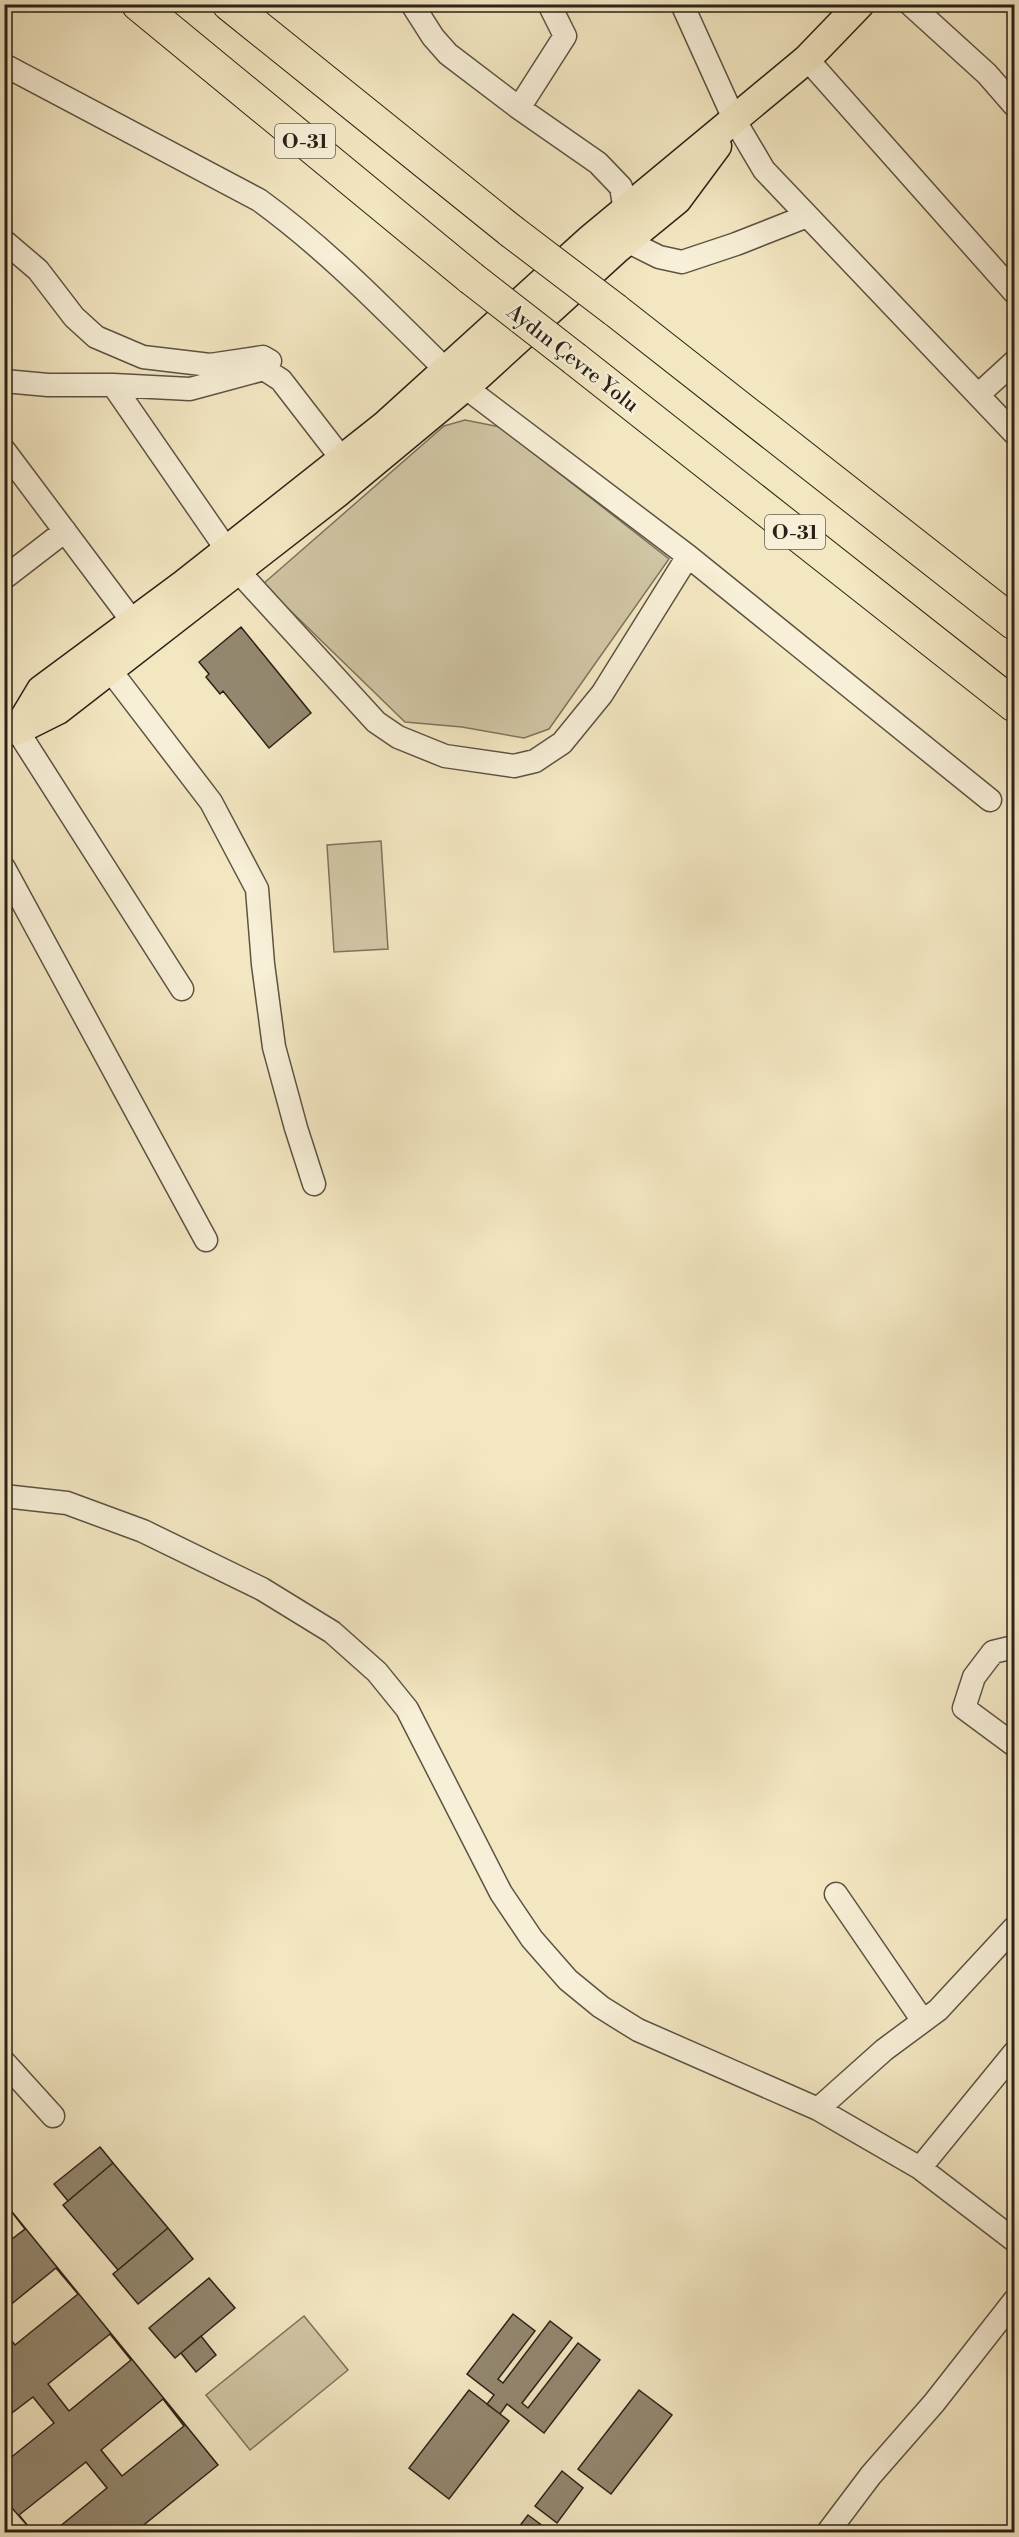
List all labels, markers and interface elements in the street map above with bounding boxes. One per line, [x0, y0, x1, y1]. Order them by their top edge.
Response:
road number: O-31 [275, 124, 335, 158]
street label: Aydın Çevre Yolu [500, 299, 644, 418]
road number: O-31 [765, 515, 825, 549]

